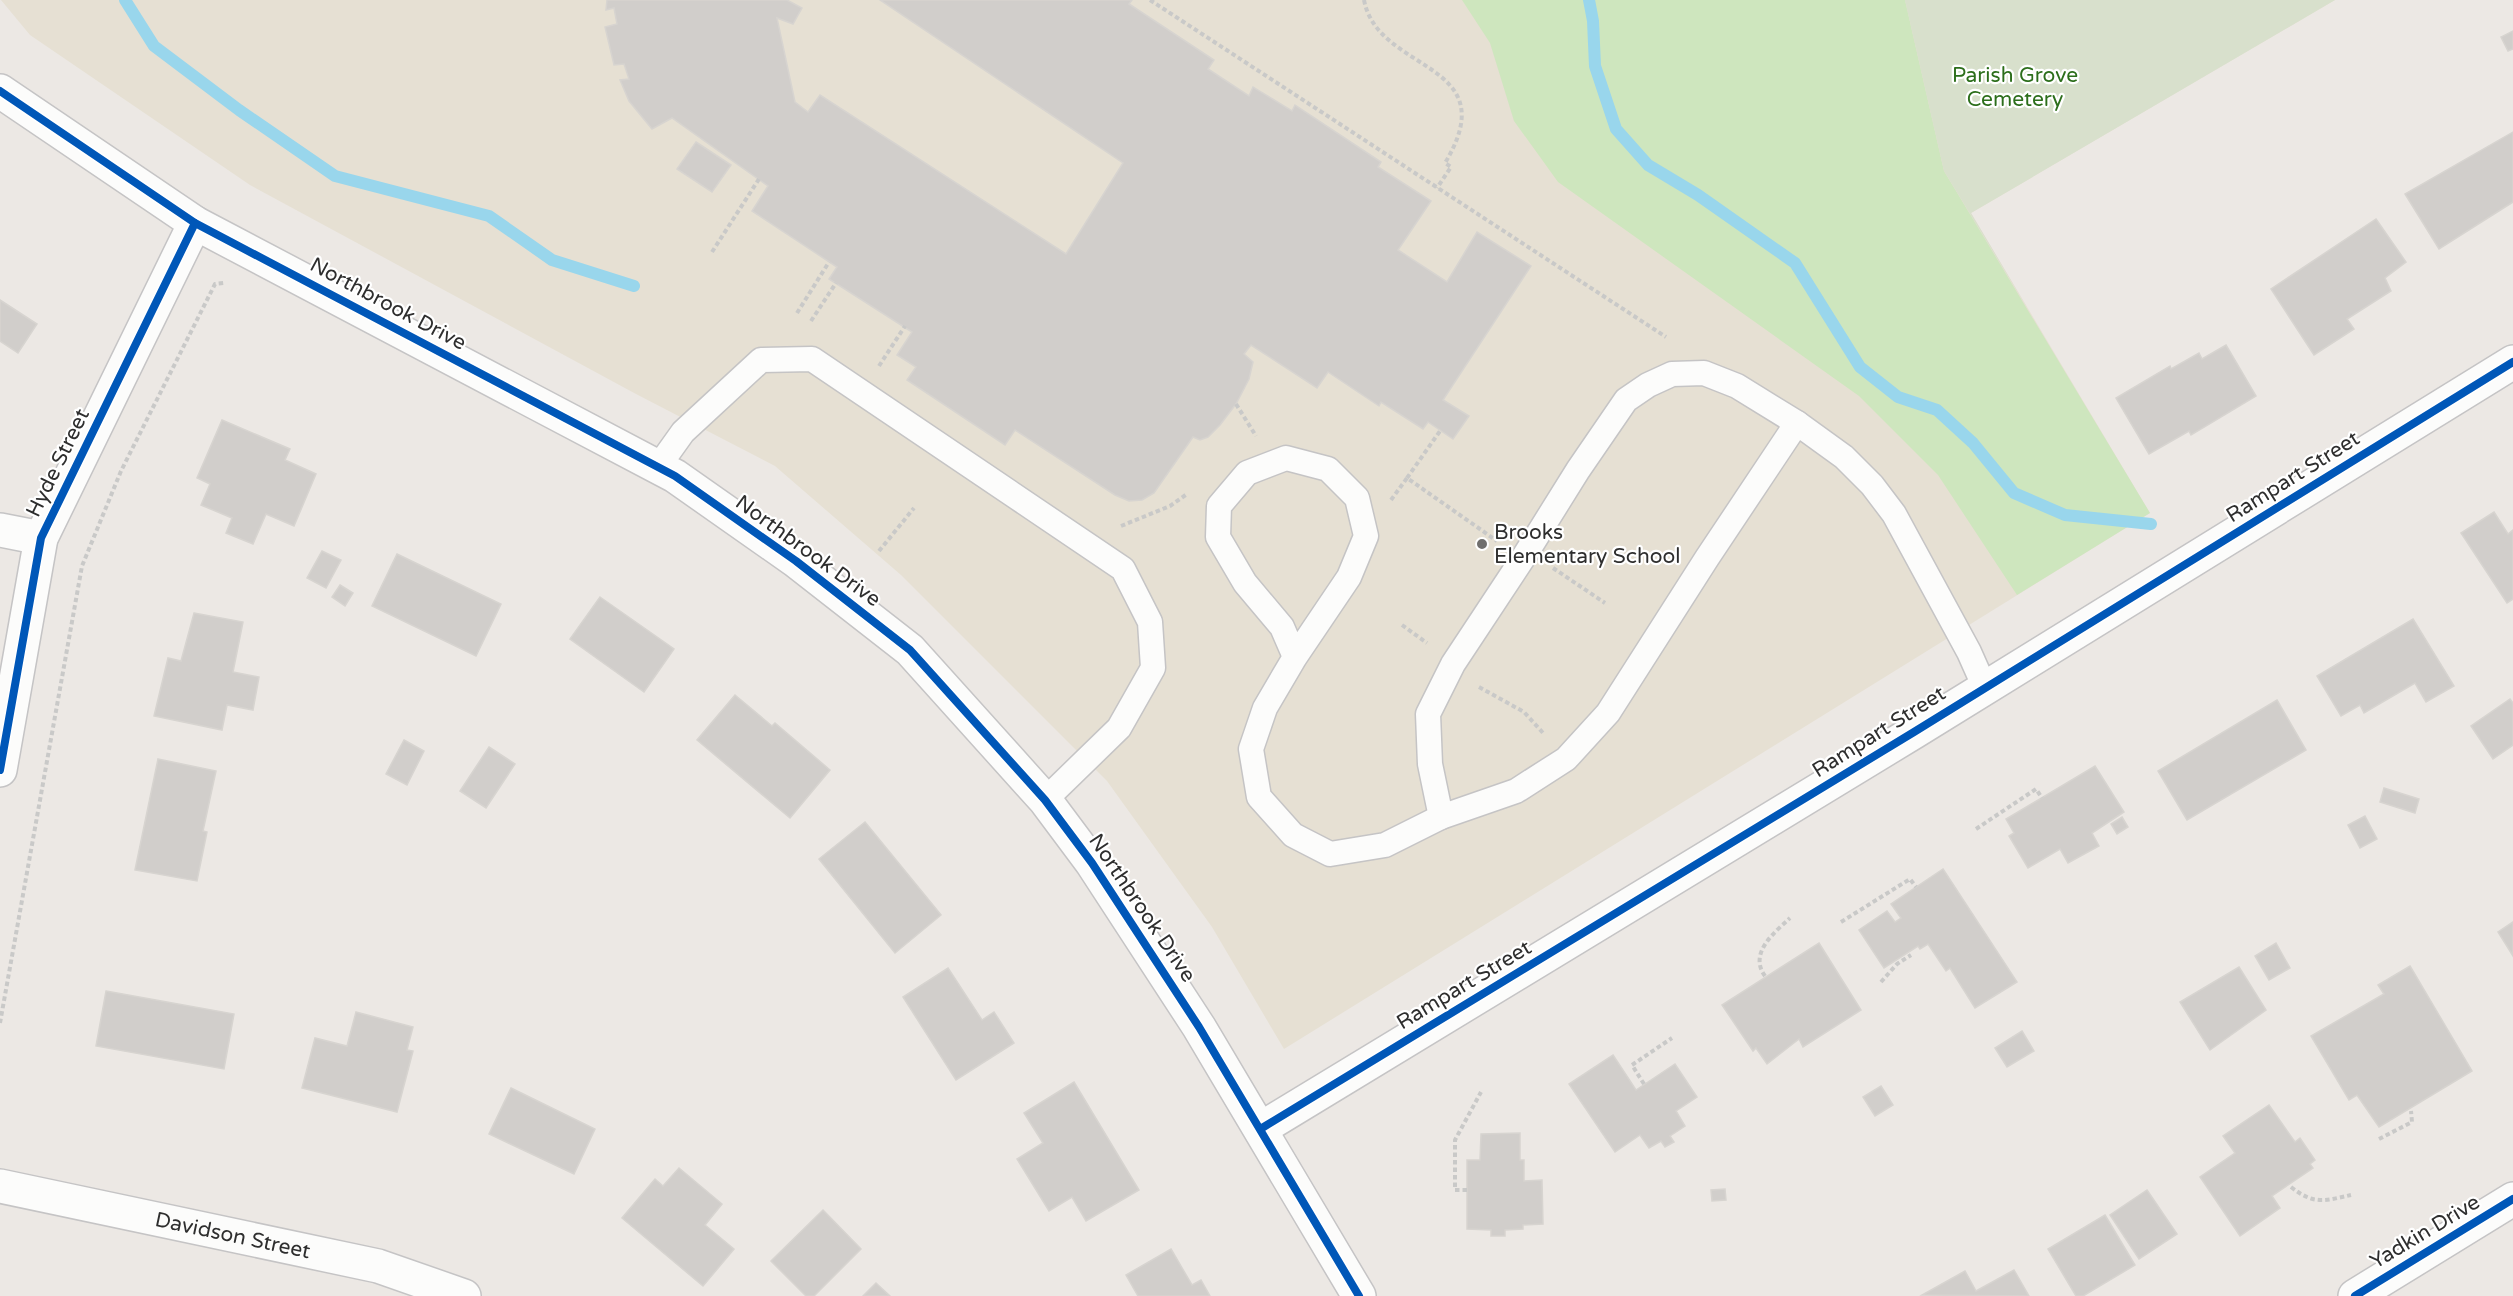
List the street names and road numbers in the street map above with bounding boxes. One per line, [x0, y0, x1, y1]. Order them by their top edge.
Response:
street label: Northbrook Drive [306, 252, 470, 356]
street label: Hyde Street [21, 405, 95, 521]
street label: Rampart Street [2222, 426, 2364, 528]
street label: Northbrook Drive [731, 490, 886, 612]
street label: Rampart Street [1808, 681, 1950, 783]
street label: Northbrook Drive [1083, 829, 1201, 987]
street label: Rampart Street [1392, 935, 1536, 1035]
street label: Yadkin Drive [2366, 1189, 2484, 1274]
street label: Davidson Street [153, 1207, 313, 1264]

